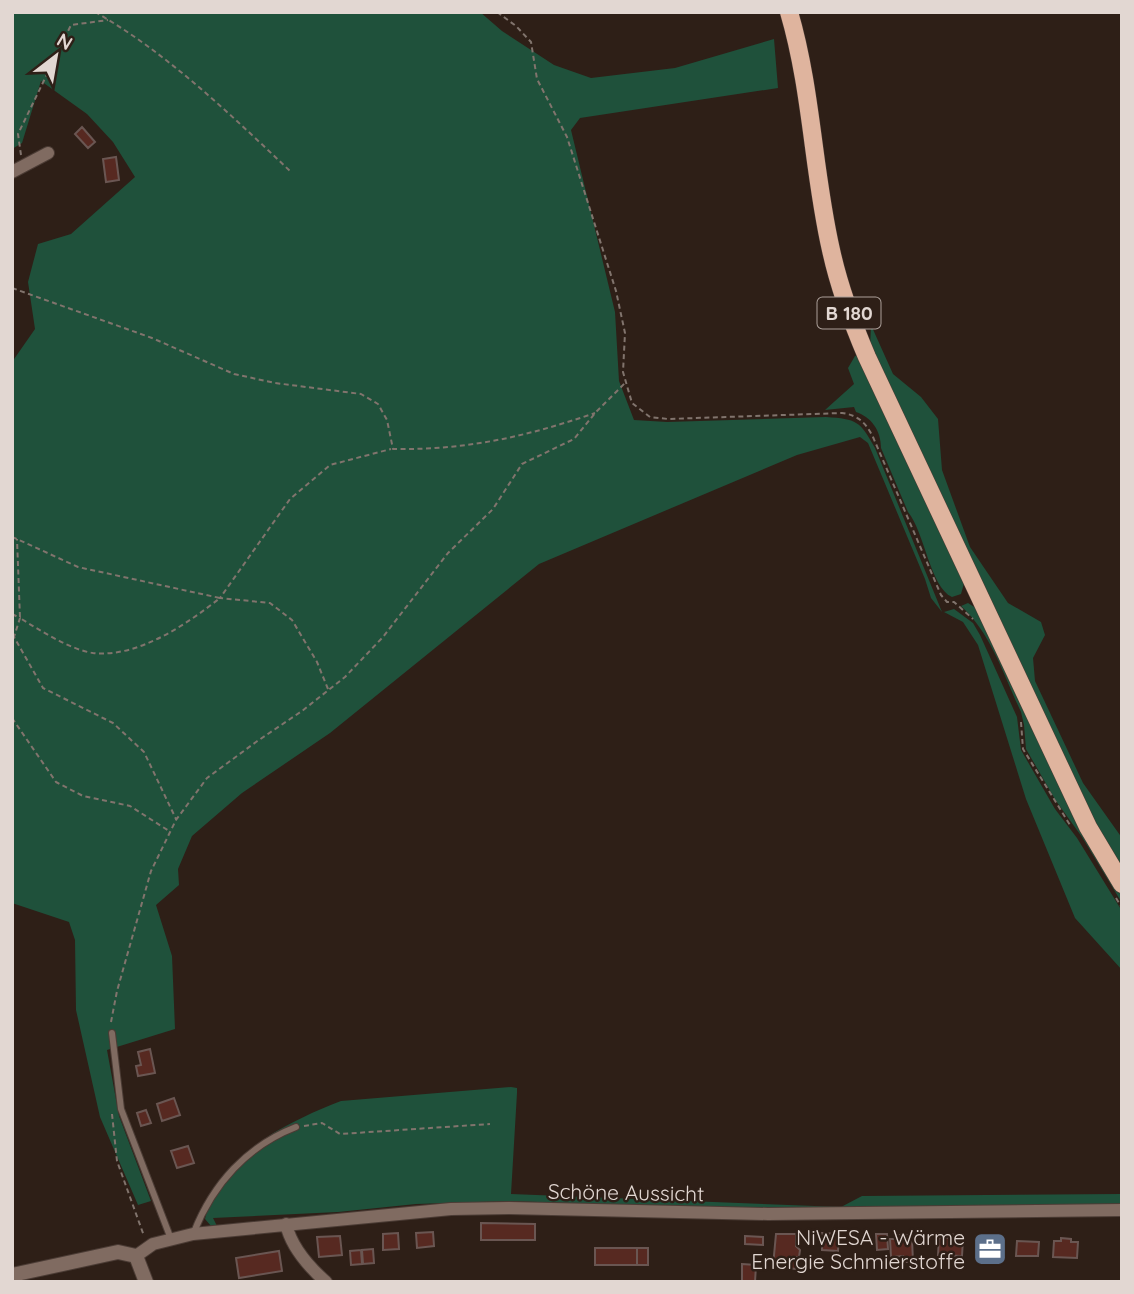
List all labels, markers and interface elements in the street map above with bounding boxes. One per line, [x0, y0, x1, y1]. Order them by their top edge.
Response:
north arrow [21, 21, 91, 91]
text: N [53, 28, 77, 55]
road number: B 180 [818, 298, 880, 328]
street label: Schöne Aussicht [548, 1178, 704, 1206]
place label: NiWESA - Wärme Energie Schmierstoffe [751, 1224, 965, 1274]
office icon: NiWESA - Wärme Energie Schmierstoffe [971, 1230, 1009, 1268]

